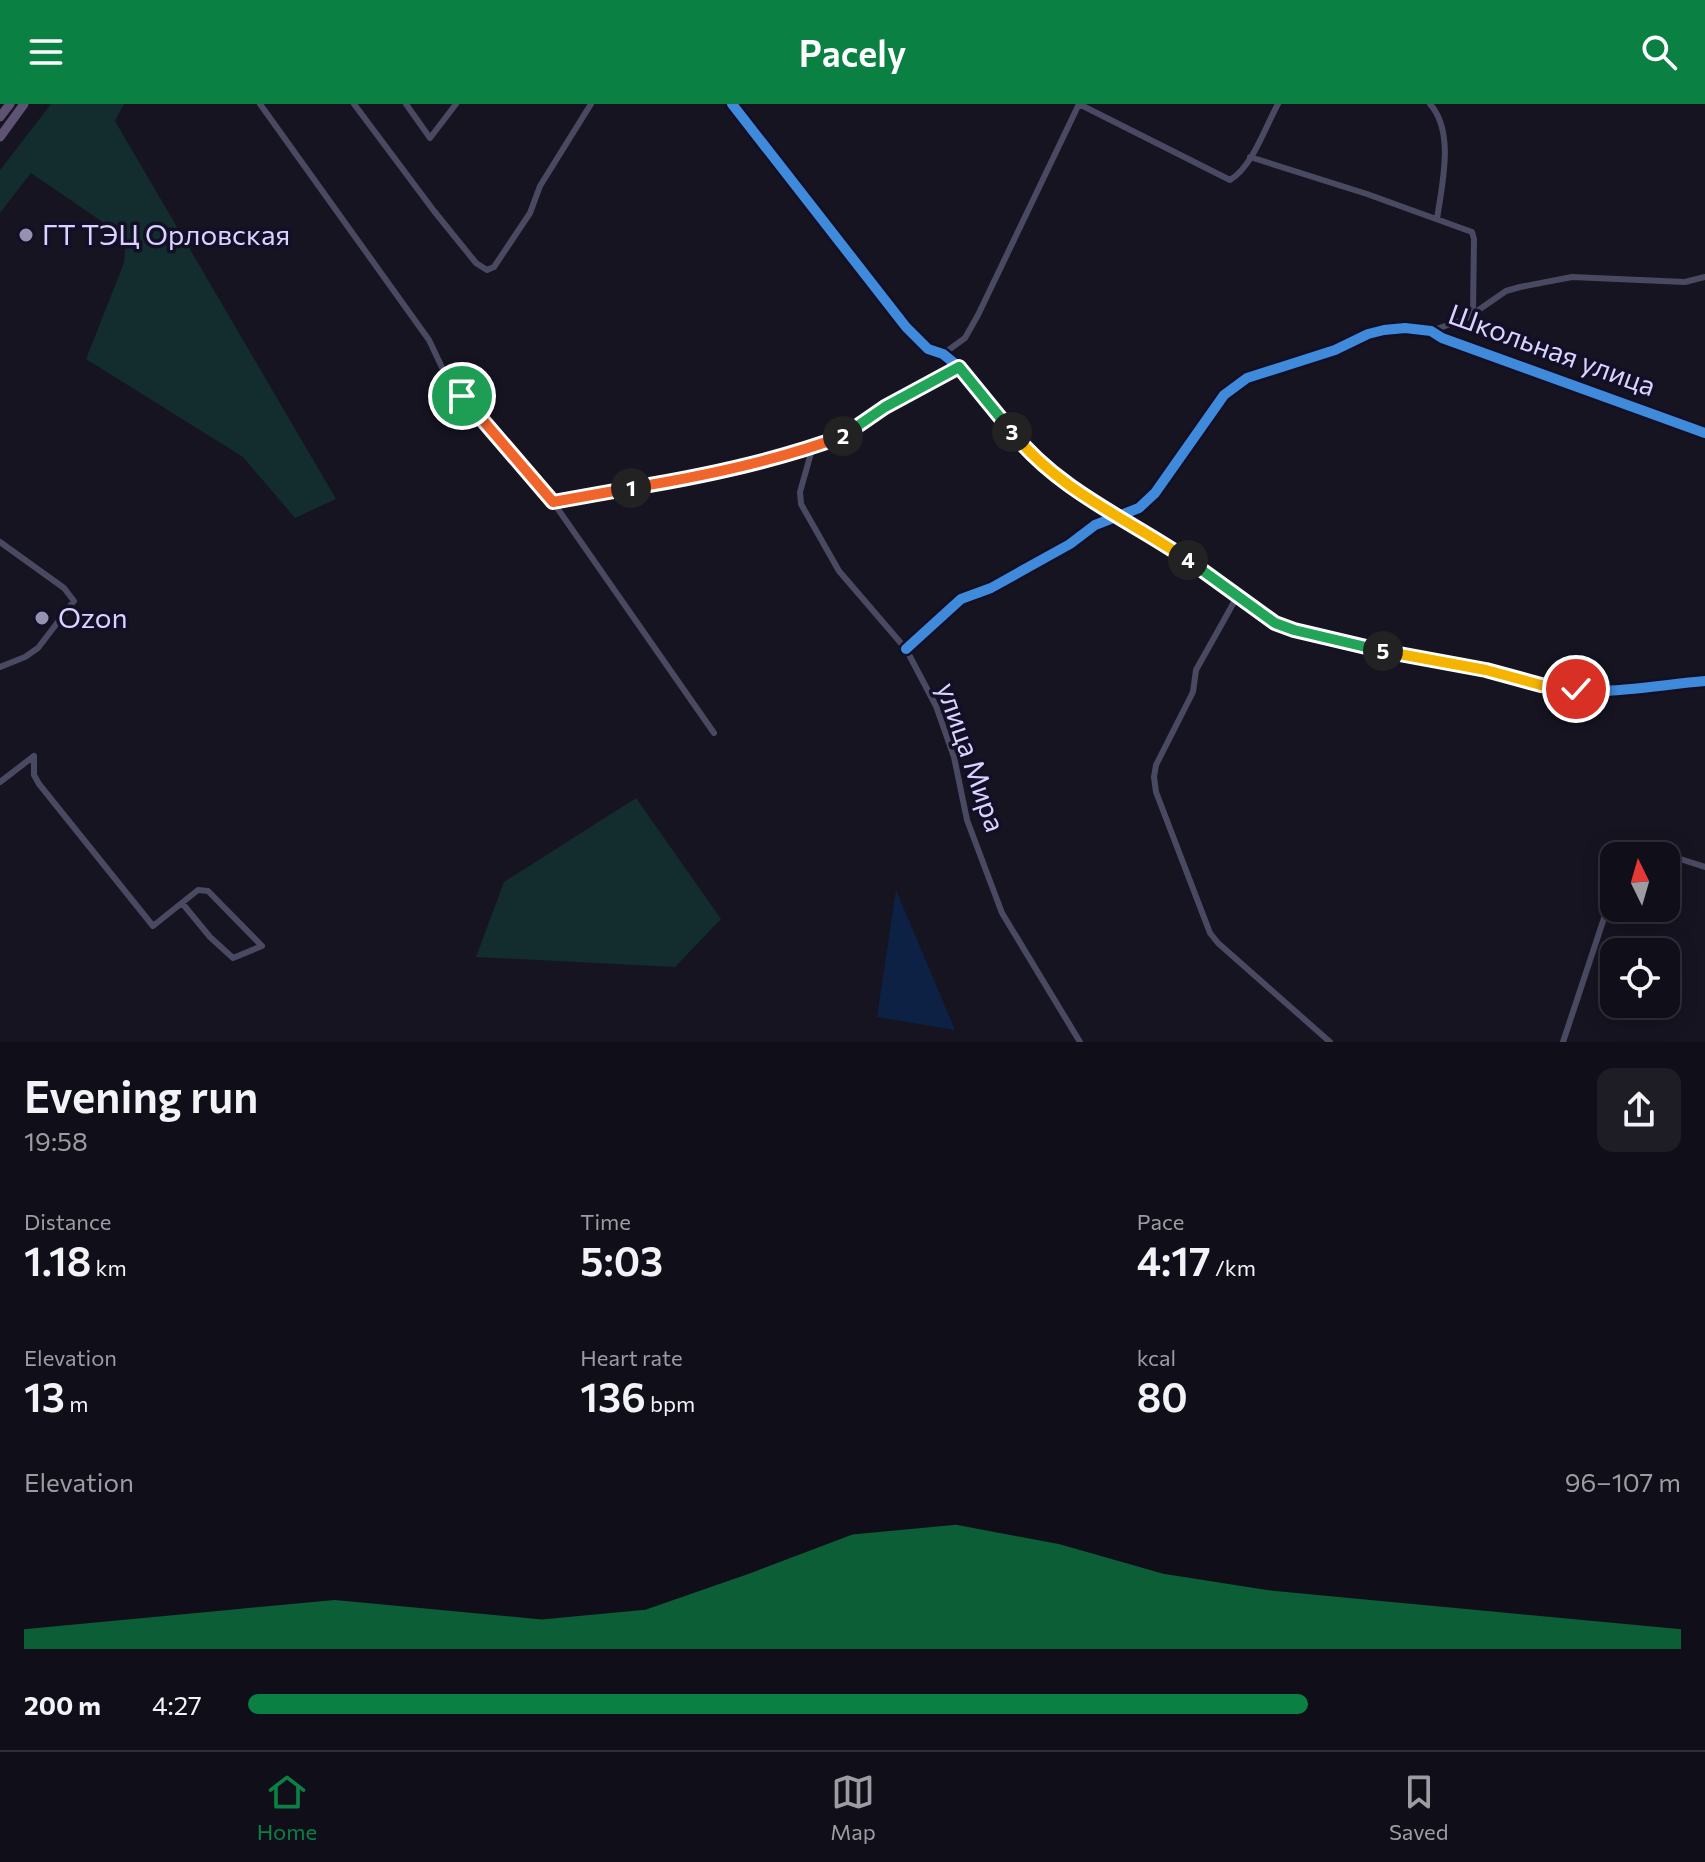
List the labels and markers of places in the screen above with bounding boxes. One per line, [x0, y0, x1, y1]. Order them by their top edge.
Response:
place label: ГТ ТЭЦ Орловская [42, 217, 290, 251]
marker: ГТ ТЭЦ Орловская [17, 226, 35, 244]
pin [428, 362, 496, 430]
pin: 3 [992, 412, 1032, 452]
pin: 2 [823, 416, 863, 456]
pin: 1 [611, 468, 651, 508]
pin: 4 [1168, 540, 1208, 580]
place label: Ozon [58, 600, 128, 634]
marker: Ozon [33, 609, 51, 627]
pin: 5 [1363, 631, 1403, 671]
pin [1542, 655, 1610, 723]

